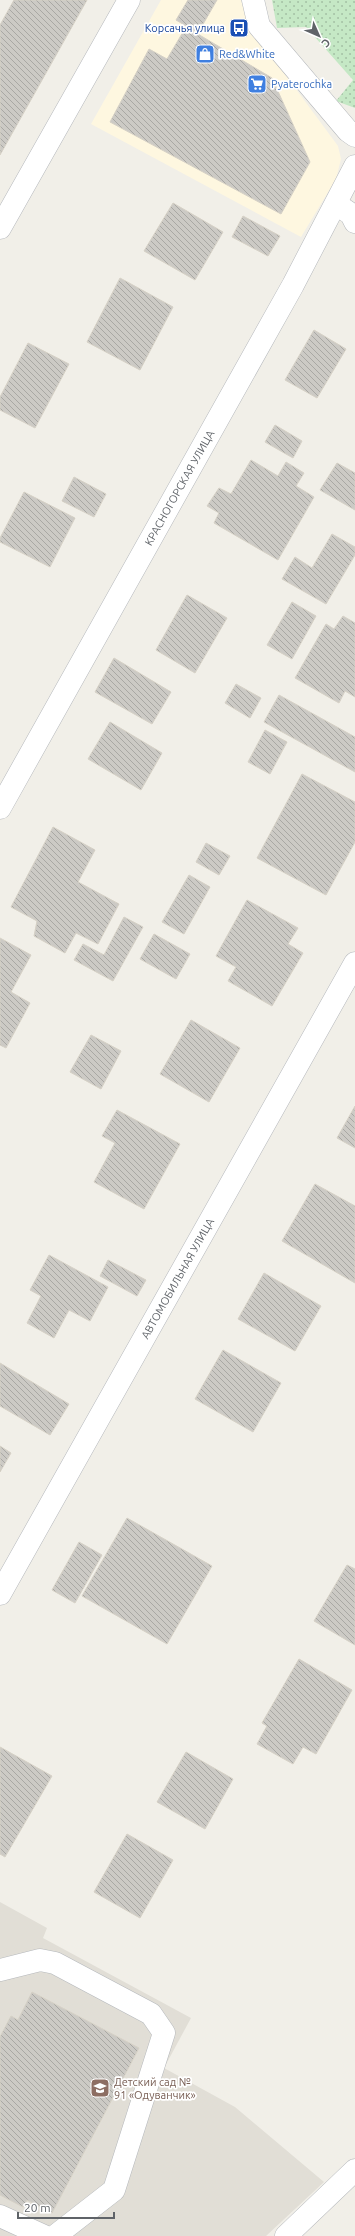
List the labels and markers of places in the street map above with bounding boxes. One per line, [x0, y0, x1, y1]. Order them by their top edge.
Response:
bus stop icon: Корсачья улица [228, 17, 250, 39]
place label: Корсачья улица [145, 22, 225, 34]
shop icon: Red&White [194, 43, 216, 65]
place label: Red&White [219, 48, 275, 60]
supermarket icon: Pyaterochka [246, 73, 268, 95]
place label: Pyaterochka [271, 78, 332, 90]
place label: Детский сад № 91 «Одуванчик» [114, 2076, 196, 2101]
school or university icon: Детский сад № 91 «Одуванчик» [89, 2077, 111, 2099]

